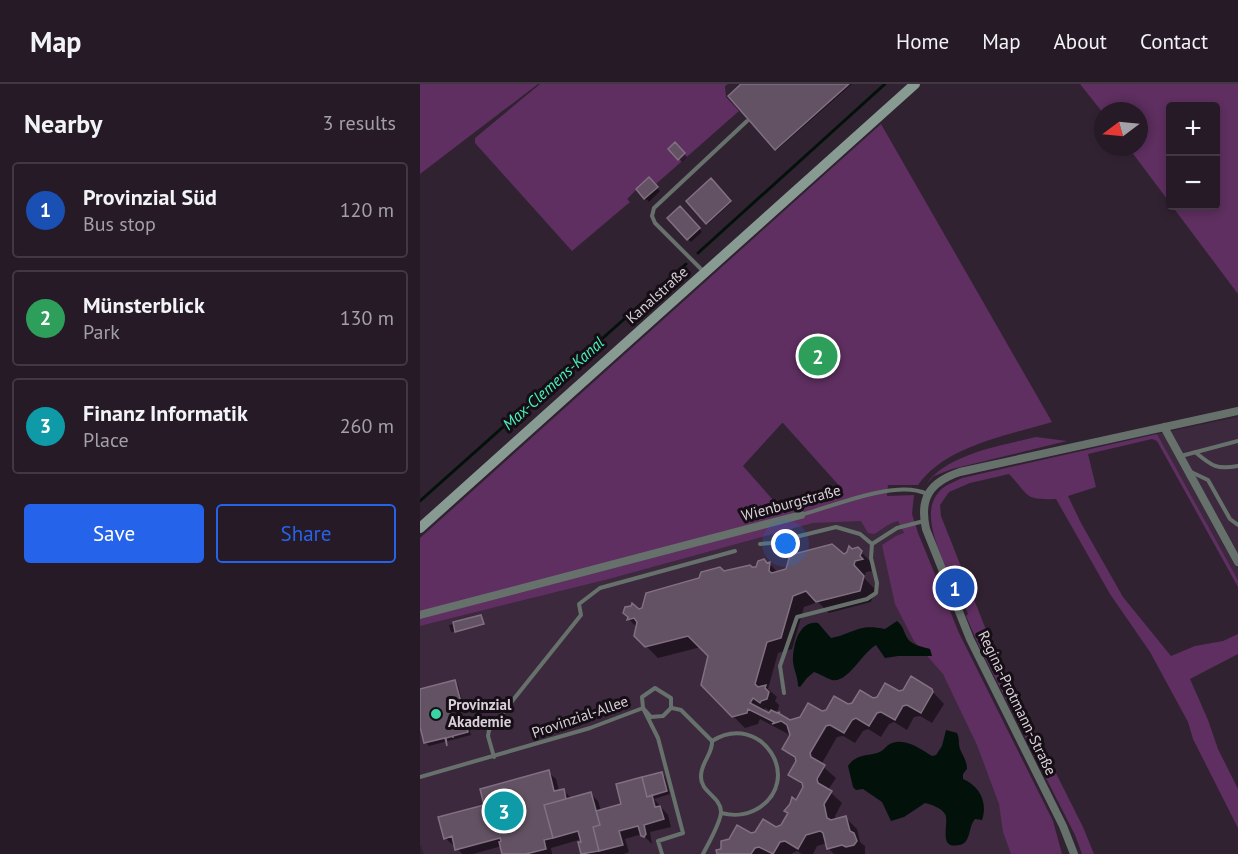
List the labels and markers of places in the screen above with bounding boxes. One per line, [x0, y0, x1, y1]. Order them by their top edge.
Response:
pin: 2 [798, 334, 838, 378]
pin: 1 [936, 566, 974, 610]
place label: Provinzial Akademie [448, 695, 512, 731]
marker: Provinzial Akademie [429, 707, 443, 721]
pin: 3 [484, 788, 524, 834]

